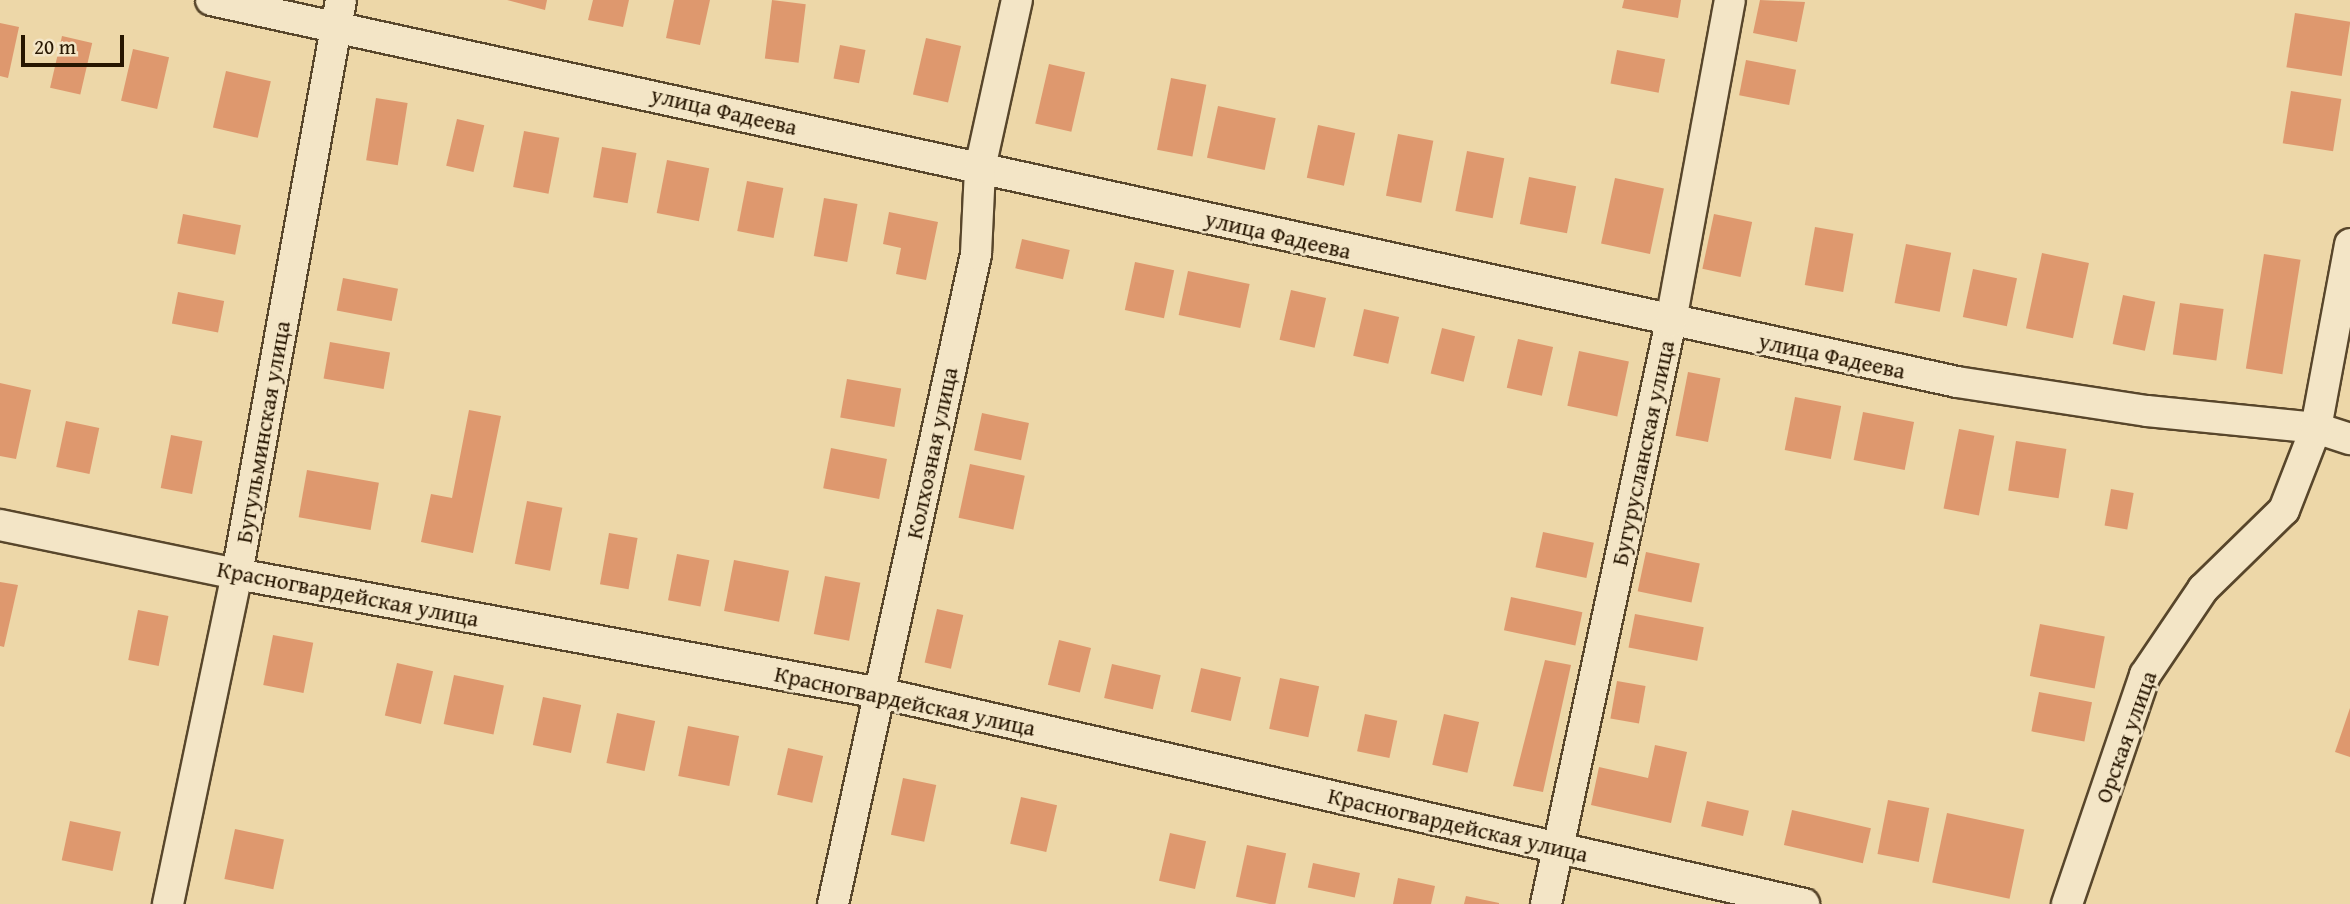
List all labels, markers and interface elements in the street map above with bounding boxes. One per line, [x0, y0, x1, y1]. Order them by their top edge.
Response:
scale bar [24, 21, 128, 65]
text: 20 m [34, 31, 76, 62]
street label: улица Фадеева [648, 81, 800, 141]
street label: улица Фадеева [1202, 205, 1354, 265]
street label: Бугульминская улица [230, 319, 296, 545]
street label: улица Фадеева [1756, 327, 1908, 385]
street label: Бугурусланская улица [1606, 338, 1680, 568]
street label: Колхозная улица [900, 365, 964, 541]
street label: Красногвардейская улица [215, 555, 481, 633]
street label: Красногвардейская улица [772, 660, 1038, 742]
street label: Орская улица [2089, 667, 2163, 807]
street label: Красногвардейская улица [1325, 782, 1591, 868]

